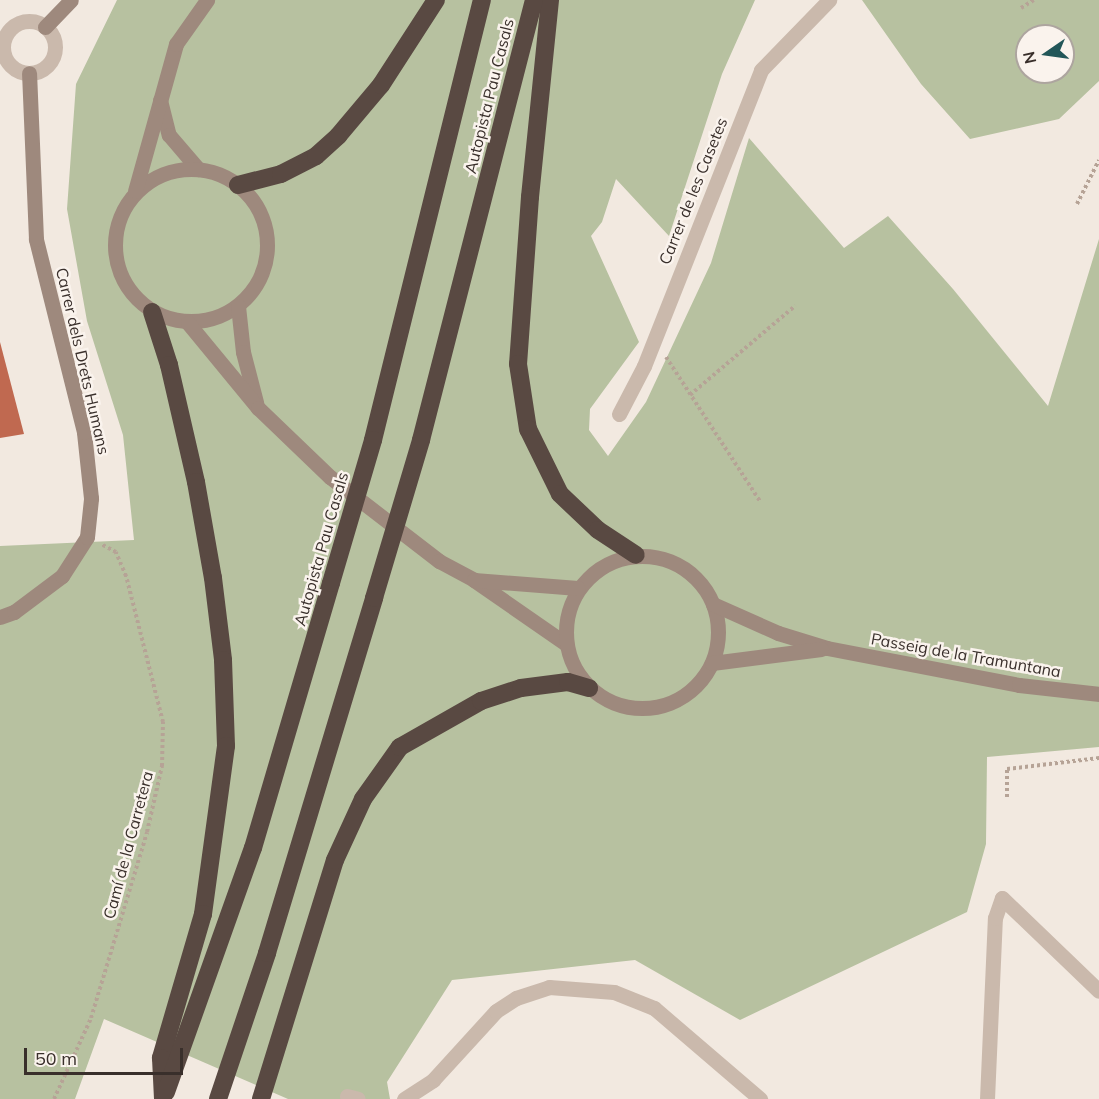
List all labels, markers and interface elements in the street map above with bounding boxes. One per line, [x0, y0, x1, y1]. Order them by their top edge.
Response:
street label: Autopista Pau Casals [460, 17, 518, 175]
north arrow [1015, 24, 1075, 84]
text: N [1018, 49, 1041, 66]
street label: Carrer de les Casetes [655, 115, 731, 267]
street label: Carrer dels Drets Humans [52, 266, 114, 456]
street label: Autopista Pau Casals [290, 470, 352, 628]
street label: Passeig de la Tramuntana [870, 629, 1062, 681]
street label: Camí de la Carretera [99, 769, 157, 921]
scale bar [27, 1036, 186, 1074]
text: 50 m [35, 1047, 77, 1070]

